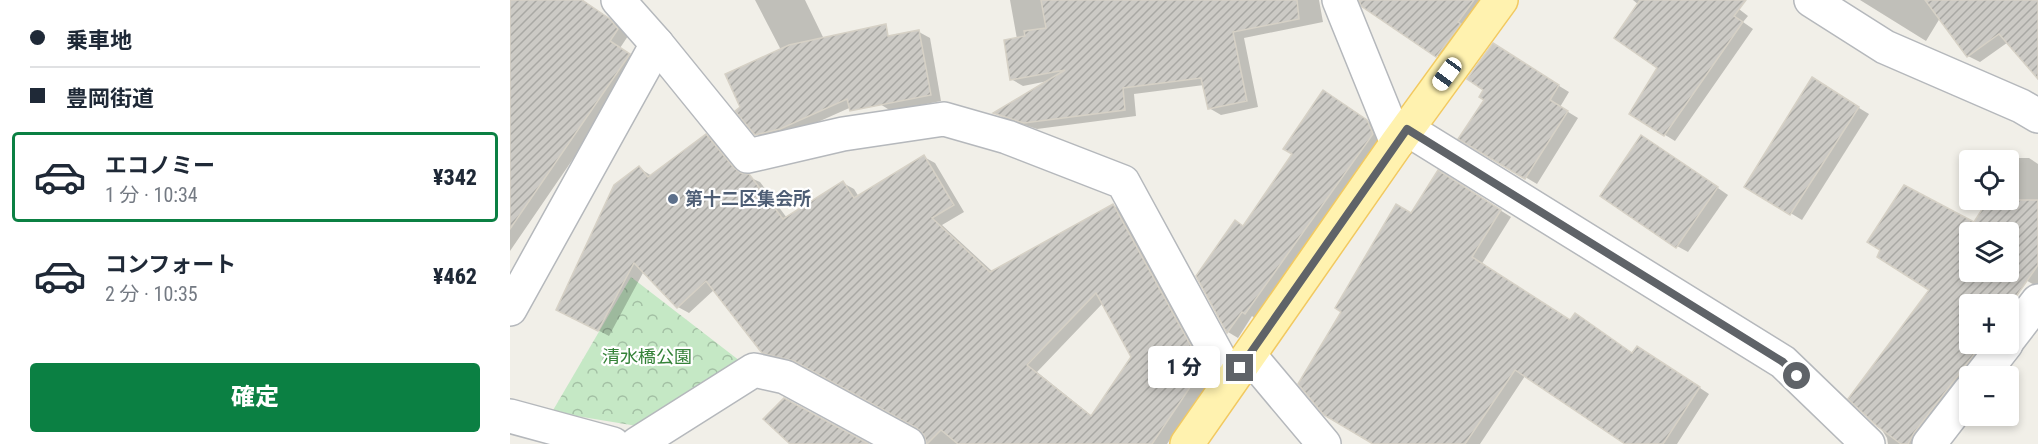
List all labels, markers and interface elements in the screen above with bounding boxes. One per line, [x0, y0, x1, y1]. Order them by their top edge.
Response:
text: 乗車地 [66, 28, 132, 53]
car [1429, 54, 1465, 94]
text: 豊岡街道 [66, 86, 154, 111]
icon: car [33, 150, 87, 204]
map controls [1959, 150, 2019, 426]
button: locate [1959, 150, 2019, 210]
text: エコノミー [105, 153, 215, 178]
text: ¥342 [433, 165, 477, 190]
text: 1 分 · 10:34 [105, 183, 198, 207]
place label: 第十二区集会所 [685, 188, 811, 209]
marker: 第十二区集会所 [666, 192, 680, 206]
button: layers [1959, 222, 2019, 282]
icon: car [33, 249, 87, 303]
text: コンフォート [105, 252, 236, 277]
text: ¥462 [433, 264, 477, 289]
text: 2 分 · 10:35 [105, 282, 198, 306]
button: + [1959, 294, 2019, 354]
park label: 清水橋公園 [602, 346, 692, 367]
callout: 1 分 [1147, 347, 1219, 389]
route end [1226, 354, 1253, 381]
text: 1 分 [1167, 355, 1201, 379]
route start [1783, 362, 1810, 389]
button: 確定 [30, 363, 480, 432]
button: − [1959, 366, 2019, 426]

